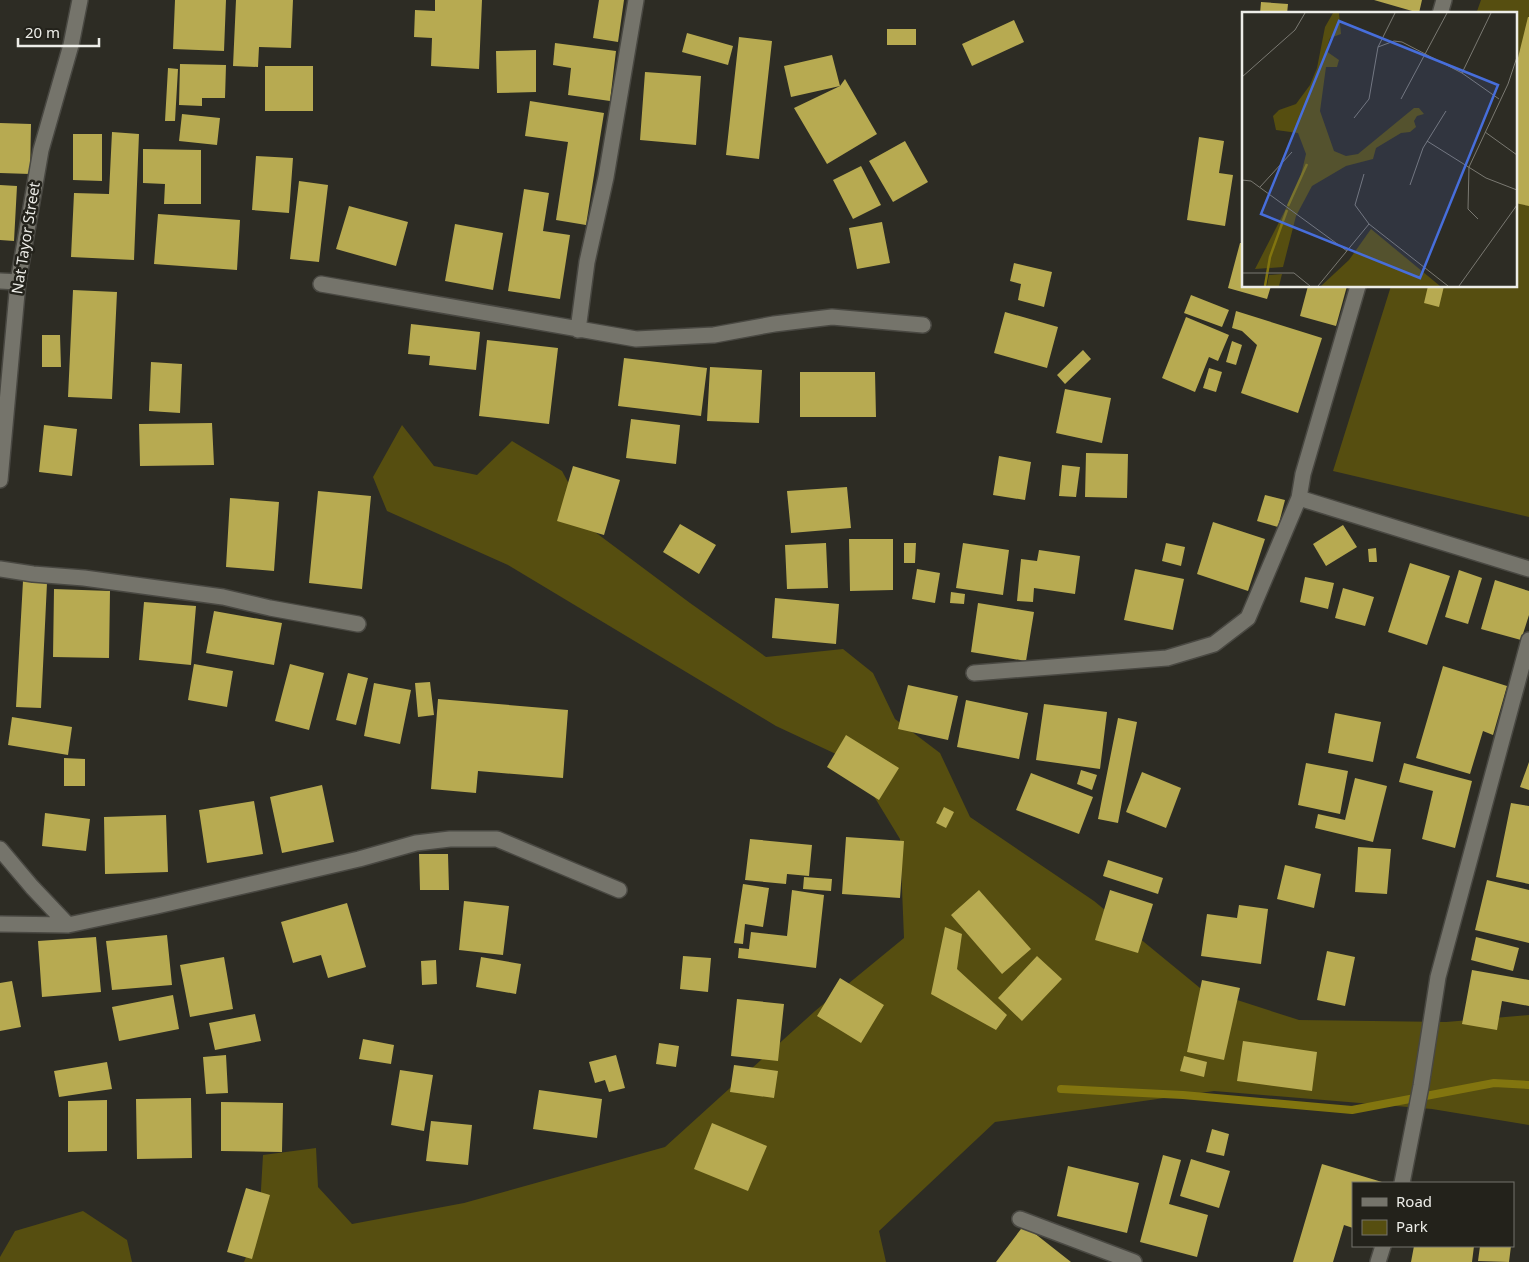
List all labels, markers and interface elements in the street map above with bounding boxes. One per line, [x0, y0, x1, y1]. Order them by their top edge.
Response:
inset map [1242, 12, 1516, 288]
scale bar [18, 15, 99, 47]
text: 20 m [25, 22, 60, 42]
street label: Nat Tayor Street [6, 180, 44, 295]
legend [1352, 1182, 1514, 1247]
text: Road [1396, 1191, 1432, 1211]
text: Park [1396, 1216, 1428, 1236]

